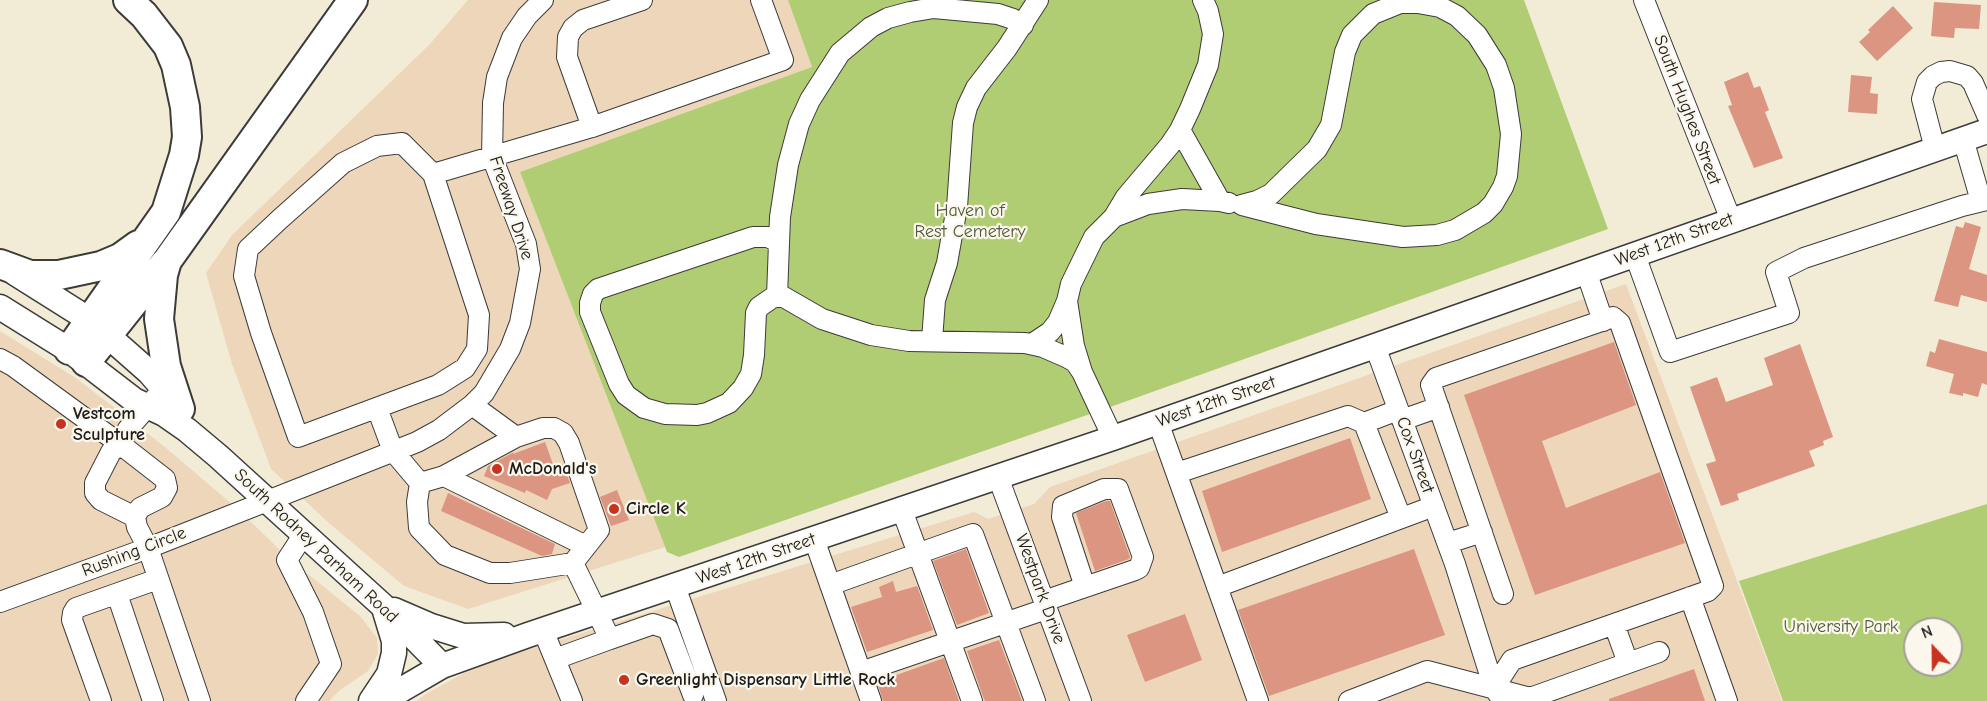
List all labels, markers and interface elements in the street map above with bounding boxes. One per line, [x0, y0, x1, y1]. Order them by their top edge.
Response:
street label: South Hughes Street [1649, 32, 1725, 188]
street label: Freeway Drive [484, 153, 538, 263]
park label: Haven of Rest Cemetery [915, 200, 1025, 242]
street label: West 12th Street [1612, 209, 1736, 271]
street label: West 12th Street [1154, 372, 1278, 432]
place label: Vestcom Sculpture [73, 403, 145, 446]
street label: Cox Street [1391, 414, 1439, 496]
marker: Vestcom Sculpture [54, 417, 68, 431]
place label: McDonald's [509, 458, 596, 480]
marker: McDonald's [490, 462, 504, 476]
street label: South Rodney Parham Road [229, 464, 403, 628]
place label: Circle K [626, 498, 686, 520]
marker: Circle K [607, 502, 621, 516]
street label: Rushing Circle [79, 522, 189, 582]
street label: West 12th Street [694, 529, 818, 589]
street label: Westpark Drive [1010, 531, 1070, 647]
park label: University Park [1783, 616, 1899, 638]
north arrow [1903, 617, 1963, 677]
text: N [1919, 622, 1935, 642]
place label: Greenlight Dispensary Little Rock [636, 669, 895, 691]
marker: Greenlight Dispensary Little Rock [617, 673, 631, 687]

